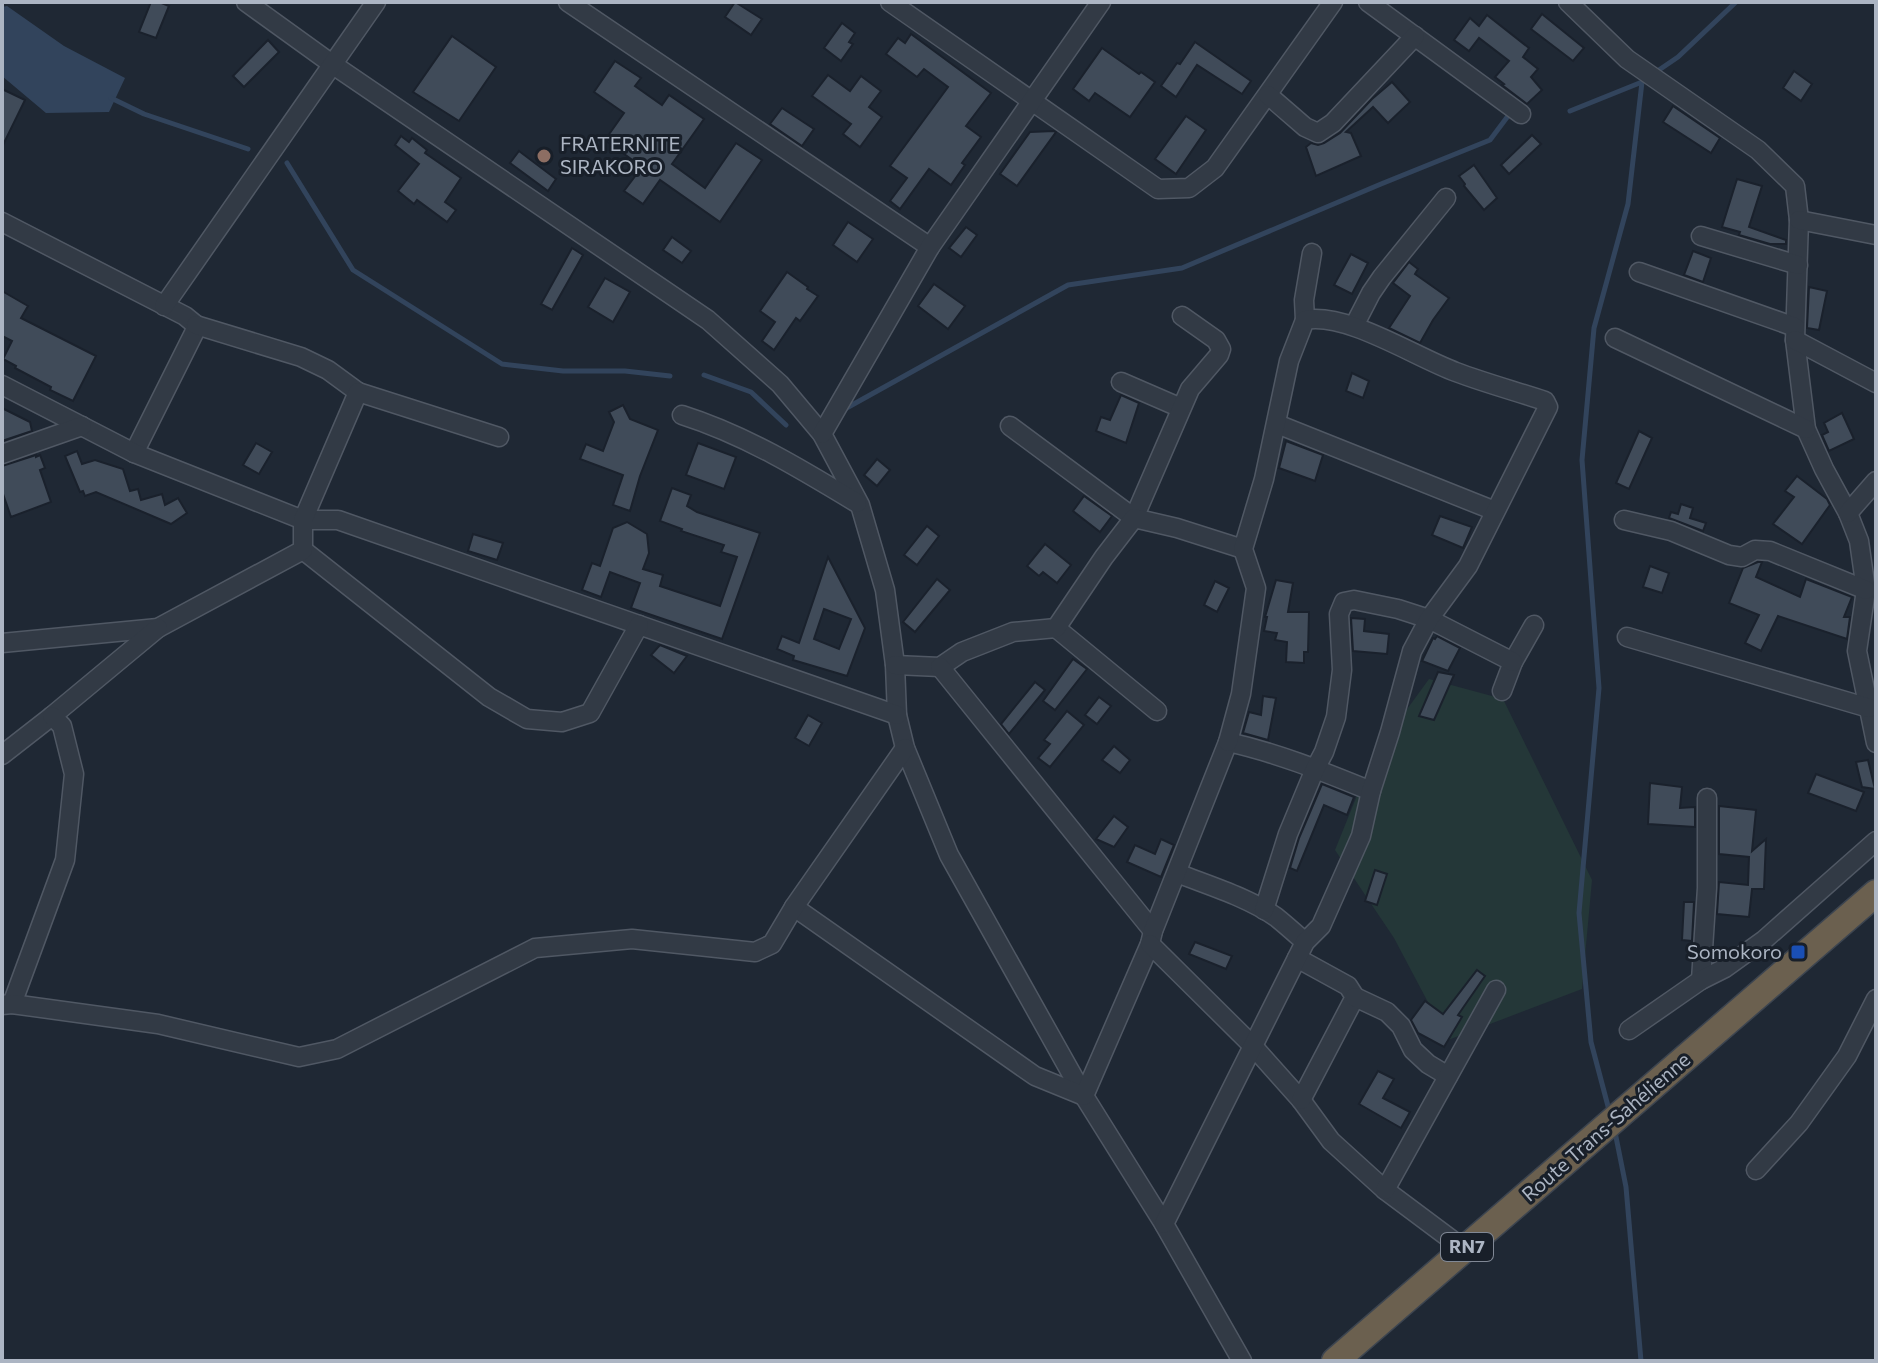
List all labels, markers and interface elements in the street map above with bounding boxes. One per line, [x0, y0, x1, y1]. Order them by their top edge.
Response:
place label: FRATERNITE SIRAKORO [560, 131, 680, 178]
marker: FRATERNITE SIRAKORO [535, 147, 553, 165]
place label: Somokoro [1687, 939, 1782, 963]
marker: Somokoro [1789, 943, 1807, 961]
street label: Route Trans-Sahélienne [1516, 1047, 1694, 1206]
road number: RN7 [1441, 1233, 1493, 1261]

